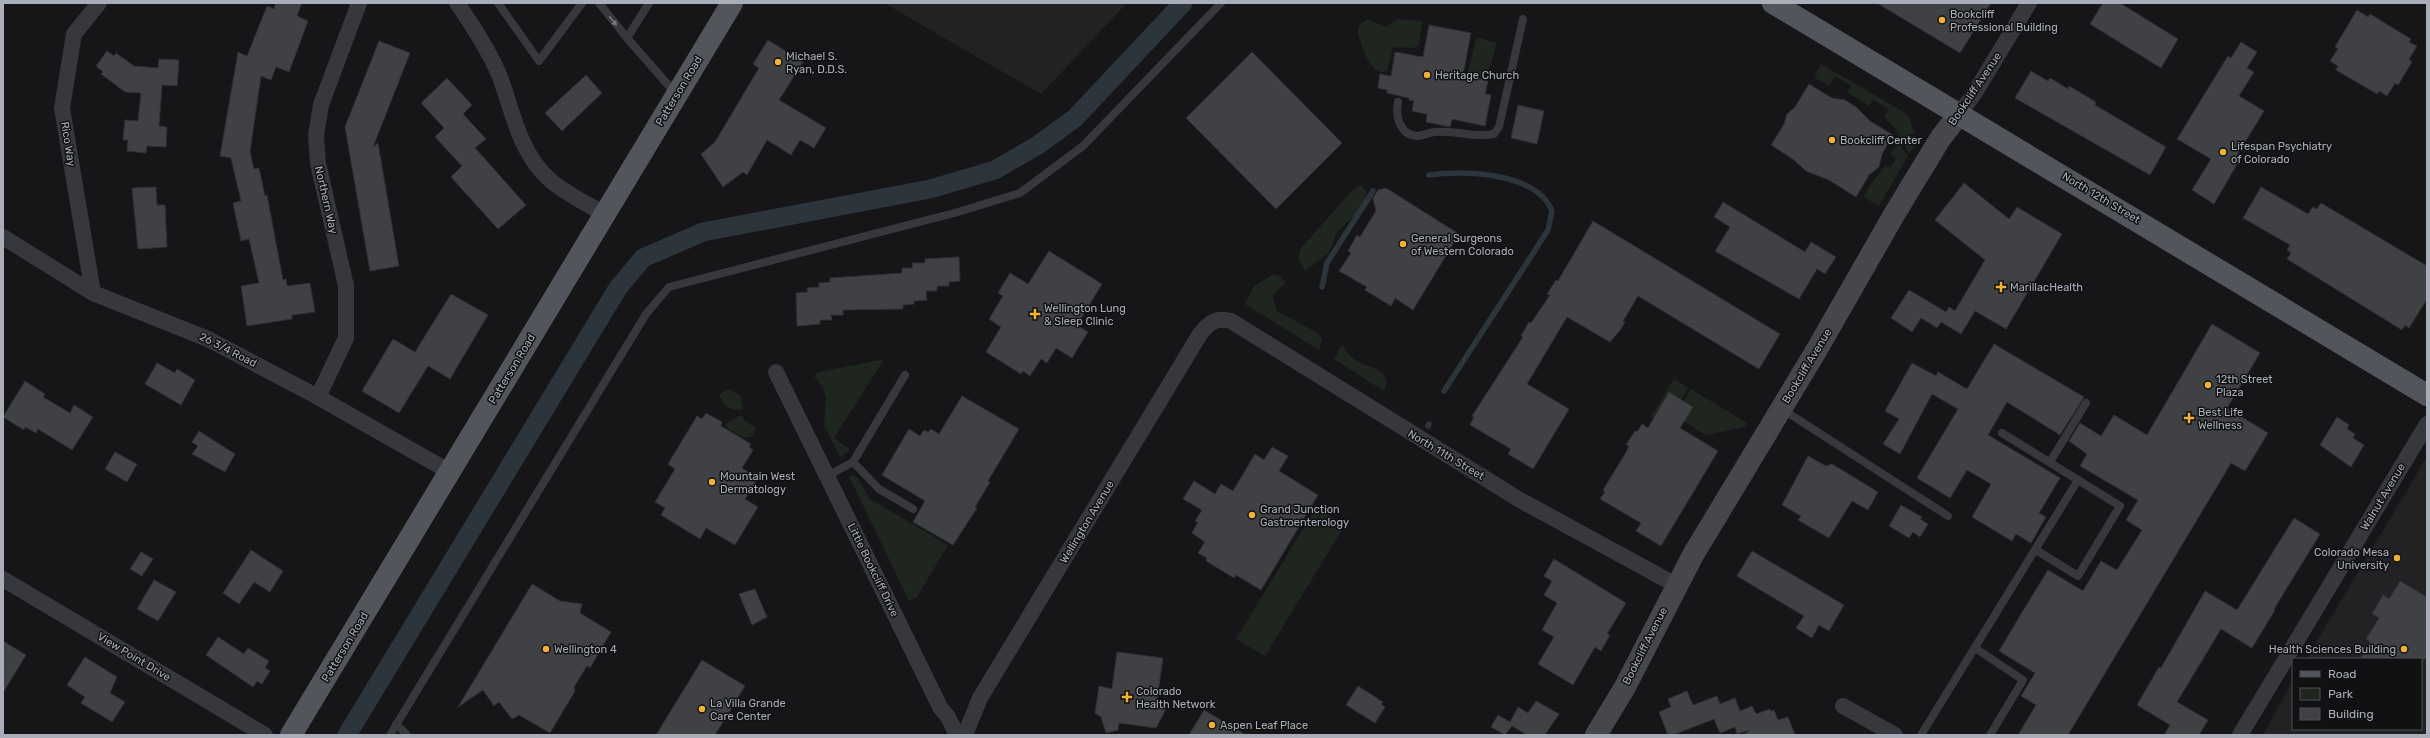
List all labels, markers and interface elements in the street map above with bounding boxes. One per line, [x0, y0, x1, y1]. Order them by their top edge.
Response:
place label: Bookcliff Professional Building [1950, 8, 2058, 34]
one-way arrow [608, 15, 617, 26]
marker: Bookcliff Professional Building [1937, 15, 1947, 25]
place label: Michael S. Ryan, D.D.S. [786, 50, 847, 76]
street label: Bookcliff Avenue [1946, 50, 2004, 128]
street label: Patterson Road [653, 54, 705, 128]
marker: Michael S. Ryan, D.D.S. [773, 57, 783, 67]
place label: Heritage Church [1435, 69, 1519, 82]
marker: Heritage Church [1422, 70, 1432, 80]
street label: Rico Way [58, 121, 78, 167]
place label: Bookcliff Center [1840, 134, 1922, 147]
marker: Bookcliff Center [1827, 135, 1837, 145]
place label: Lifespan Psychiatry of Colorado [2231, 140, 2332, 166]
marker: Lifespan Psychiatry of Colorado [2218, 147, 2228, 157]
street label: Northern Way [312, 165, 340, 235]
street label: North 12th Street [2060, 170, 2143, 227]
place label: General Surgeons of Western Colorado [1411, 232, 1514, 258]
marker: General Surgeons of Western Colorado [1398, 239, 1408, 249]
marker: MarillacHealth [1995, 281, 2007, 293]
place label: MarillacHealth [2010, 281, 2083, 294]
place label: Wellington Lung & Sleep Clinic [1044, 302, 1126, 328]
marker: Wellington Lung & Sleep Clinic [1029, 308, 1041, 320]
street label: Bookcliff Avenue [1780, 326, 1834, 406]
street label: 26 3/4 Road [197, 330, 259, 370]
street label: Patterson Road [486, 332, 538, 406]
place label: 12th Street Plaza [2216, 373, 2273, 399]
marker: 12th Street Plaza [2203, 380, 2213, 390]
place label: Best Life Wellness [2198, 406, 2243, 432]
marker: Best Life Wellness [2183, 412, 2195, 424]
street label: North 11th Street [1405, 427, 1487, 483]
street label: Walnut Avenue [2358, 461, 2408, 533]
place label: Mountain West Dermatology [720, 470, 796, 496]
marker: Mountain West Dermatology [707, 477, 717, 487]
street label: Wellington Avenue [1057, 478, 1117, 566]
place label: Grand Junction Gastroenterology [1260, 503, 1349, 529]
marker: Grand Junction Gastroenterology [1247, 510, 1257, 520]
street label: Little Bookcliff Drive [845, 521, 901, 619]
place label: Colorado Mesa University [2314, 546, 2389, 572]
marker: Colorado Mesa University [2392, 553, 2402, 563]
street label: Bookcliff Avenue [1620, 605, 1670, 687]
street label: Patterson Road [319, 610, 371, 684]
street label: View Point Drive [95, 630, 173, 684]
place label: Wellington 4 [554, 643, 617, 656]
place label: Health Sciences Building [2269, 643, 2396, 656]
marker: Wellington 4 [541, 644, 551, 654]
marker: Health Sciences Building [2399, 644, 2409, 654]
legend [2292, 658, 2422, 730]
text: Road [2328, 667, 2356, 681]
place label: Colorado Health Network [1136, 685, 1216, 711]
text: Park [2328, 687, 2354, 701]
marker: Colorado Health Network [1121, 691, 1133, 703]
place label: La Villa Grande Care Center [710, 697, 786, 723]
marker: La Villa Grande Care Center [697, 704, 707, 714]
text: Building [2328, 707, 2374, 721]
place label: Aspen Leaf Place [1220, 719, 1308, 732]
marker: Aspen Leaf Place [1207, 720, 1217, 730]

